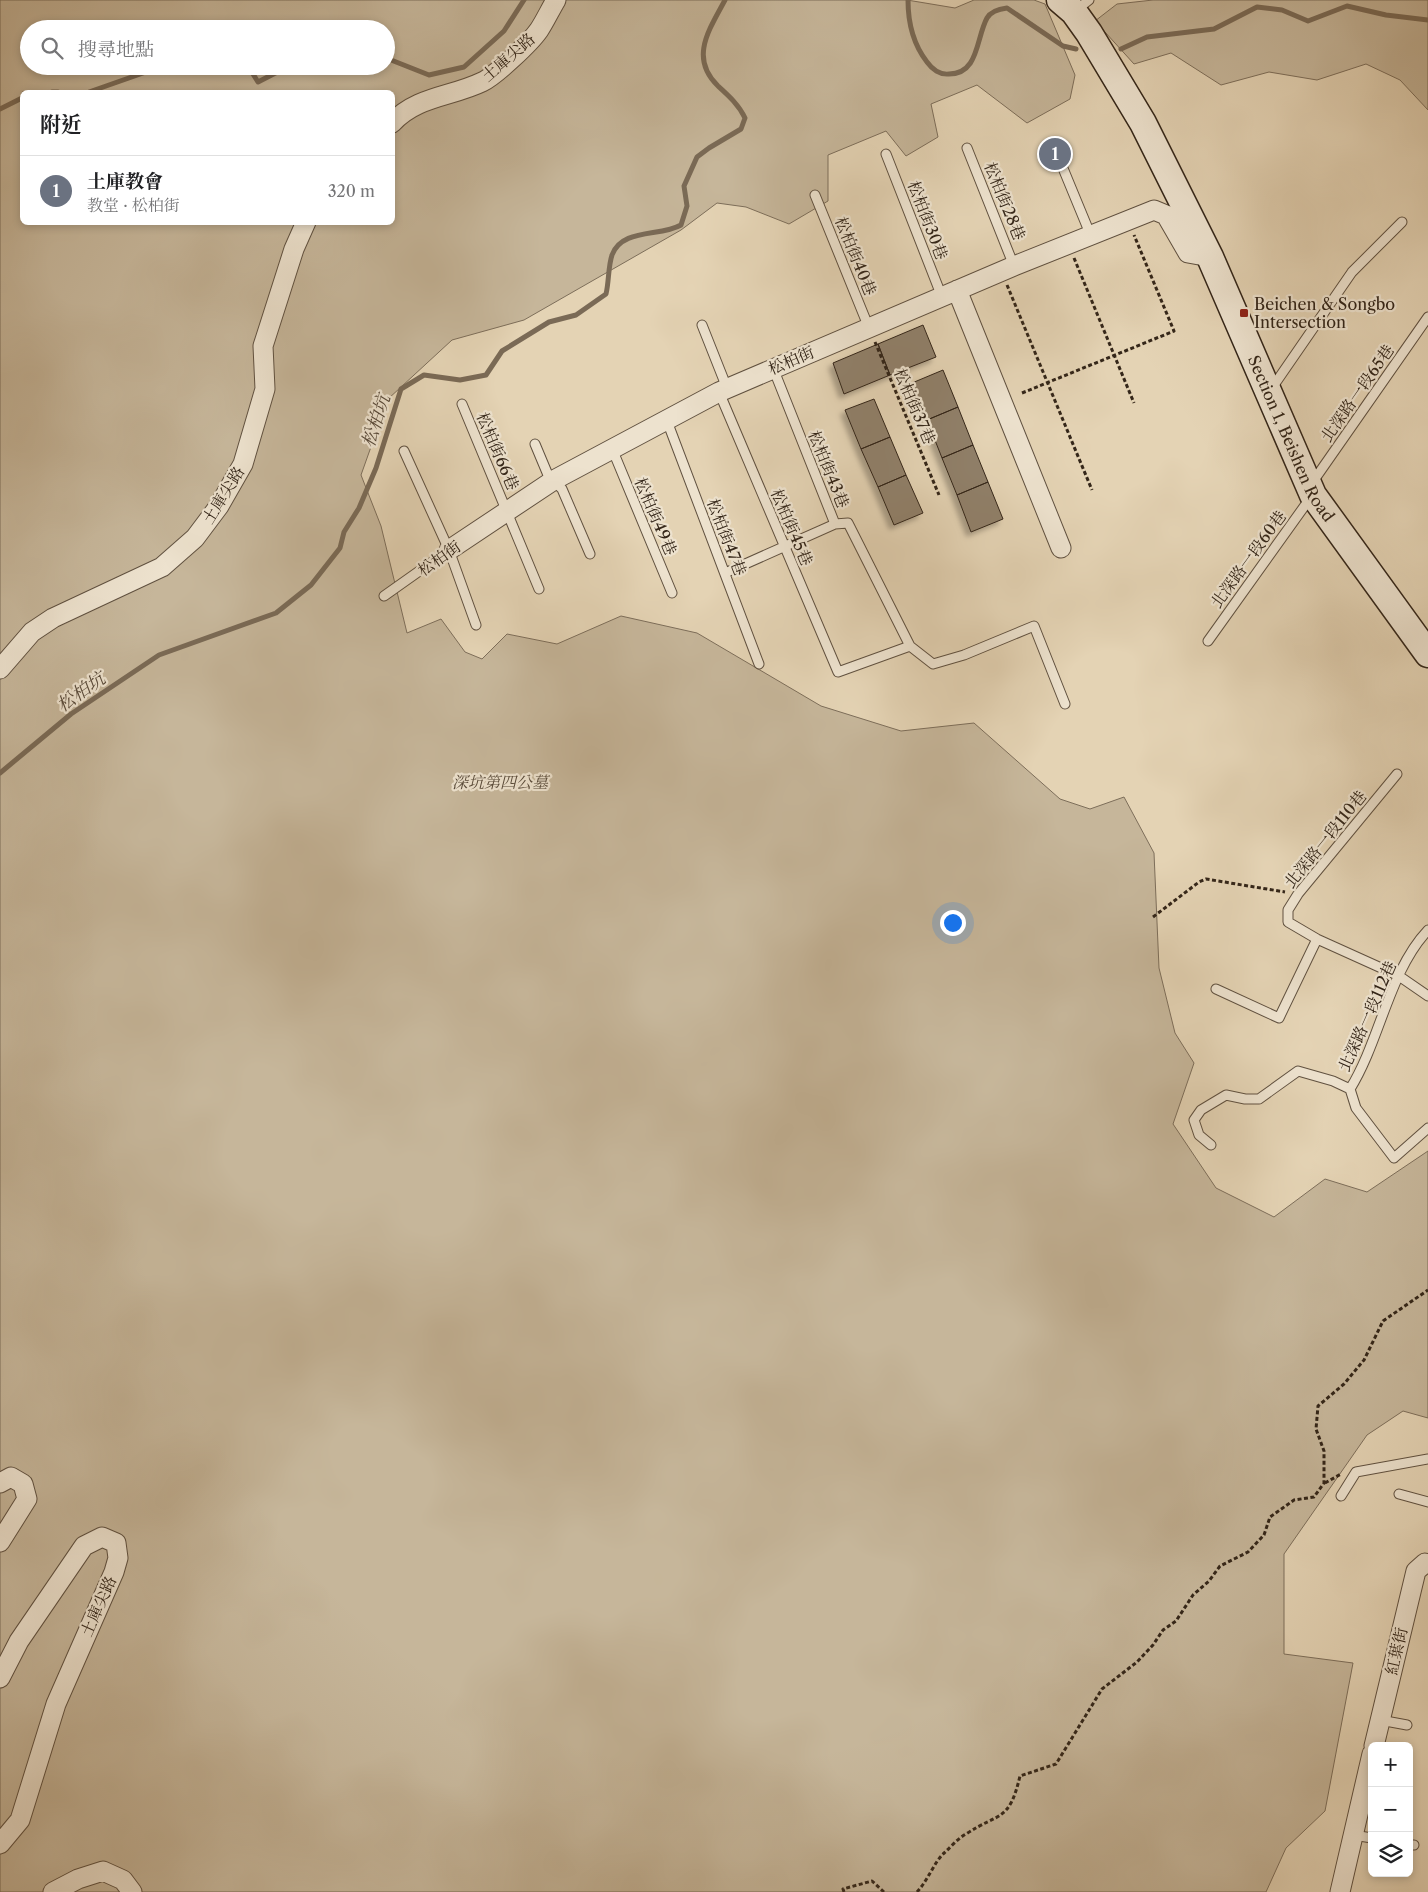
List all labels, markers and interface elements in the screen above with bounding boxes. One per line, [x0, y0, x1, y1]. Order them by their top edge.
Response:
search box [20, 20, 395, 75]
street label: 土庫尖路 [477, 28, 539, 86]
icon: search [38, 34, 66, 62]
text: 搜尋地點 [78, 38, 154, 61]
text: 附近 [40, 112, 82, 137]
pin: 1 [1039, 135, 1071, 173]
street label: 松柏街28巷 [980, 159, 1030, 243]
text: 土庫教會 [87, 170, 163, 193]
street label: 松柏街30巷 [904, 178, 952, 262]
text: 1 [52, 181, 60, 201]
text: 320 m [328, 181, 375, 201]
text: 教堂 · 松柏街 [87, 195, 180, 215]
street label: 松柏街40巷 [831, 214, 881, 298]
place label: Beichen & Songbo Intersection [1254, 294, 1395, 332]
marker: Beichen & Songbo Intersection [1238, 307, 1250, 319]
street label: 松柏街 [765, 341, 817, 379]
street label: 北深路一段65巷 [1316, 341, 1398, 445]
street label: Section 1, Beishen Road [1244, 352, 1339, 526]
street label: 松柏街37巷 [890, 365, 940, 447]
water label: 松柏坑 [357, 389, 396, 450]
street label: 松柏街66巷 [473, 409, 523, 493]
street label: 松柏街43巷 [804, 427, 854, 511]
street label: 土庫尖路 [198, 463, 248, 527]
street label: 松柏街49巷 [631, 474, 681, 558]
street label: 松柏街45巷 [767, 485, 817, 569]
street label: 松柏街47巷 [703, 496, 751, 578]
street label: 北深路一段60巷 [1206, 506, 1290, 612]
street label: 松柏街 [414, 536, 464, 580]
water label: 松柏坑 [53, 666, 112, 716]
park label: 深坑第四公墓 [452, 772, 551, 792]
street label: 北深路一段110巷 [1280, 786, 1370, 892]
your location [940, 910, 966, 936]
street label: 北深路一段112巷 [1334, 958, 1400, 1074]
street label: 土庫尖路 [76, 1573, 120, 1639]
street label: 紅葉街 [1381, 1625, 1411, 1677]
map controls [1368, 1742, 1413, 1877]
button: + [1368, 1742, 1413, 1787]
button: − [1368, 1787, 1413, 1832]
button: layers [1368, 1832, 1413, 1877]

